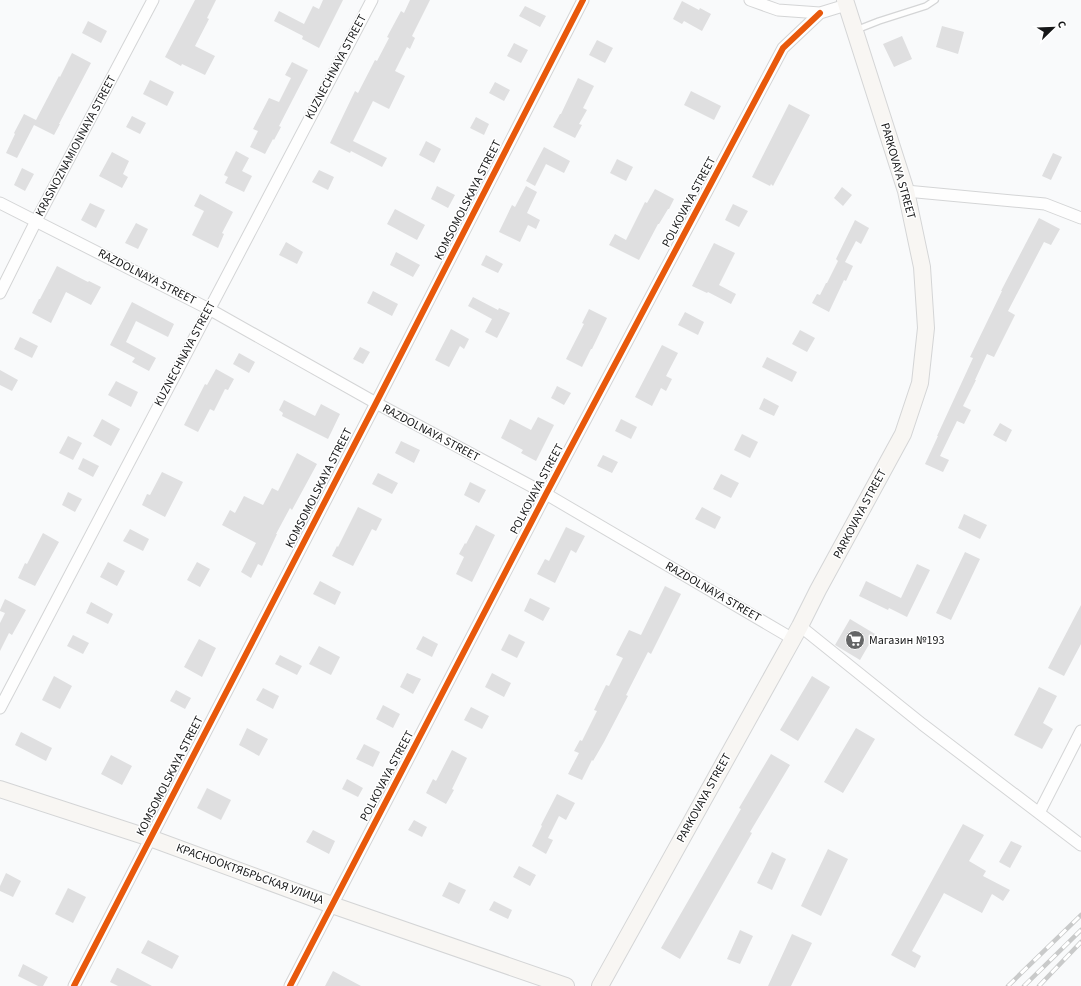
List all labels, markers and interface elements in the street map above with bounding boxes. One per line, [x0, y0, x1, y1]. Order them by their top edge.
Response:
north arrow [1033, 8, 1073, 48]
street label: KUZNECHNAYA STREET [301, 11, 371, 123]
text: С [1054, 18, 1070, 31]
street label: KRASNOZNAMIONNAYA STREET [31, 72, 121, 220]
street label: PARKOVAYA STREET [876, 121, 920, 222]
street label: KOMSOMOLSKAYA STREET [430, 137, 506, 263]
street label: POLKOVAYA STREET [658, 153, 720, 250]
street label: RAZDOLNAYA STREET [95, 245, 199, 309]
street label: KUZNECHNAYA STREET [150, 298, 220, 410]
street label: RAZDOLNAYA STREET [379, 400, 483, 466]
street label: KOMSOMOLSKAYA STREET [281, 425, 357, 551]
street label: POLKOVAYA STREET [506, 440, 568, 537]
street label: PARKOVAYA STREET [829, 466, 891, 562]
street label: RAZDOLNAYA STREET [662, 558, 764, 627]
supermarket icon: Магазин №193 [844, 629, 866, 651]
place label: Магазин №193 [869, 632, 944, 649]
street label: KOMSOMOLSKAYA STREET [132, 713, 208, 839]
street label: POLKOVAYA STREET [356, 727, 418, 824]
street label: PARKOVAYA STREET [672, 750, 736, 846]
street label: КРАСНООКТЯБРЬСКАЯ УЛИЦА [174, 839, 327, 909]

